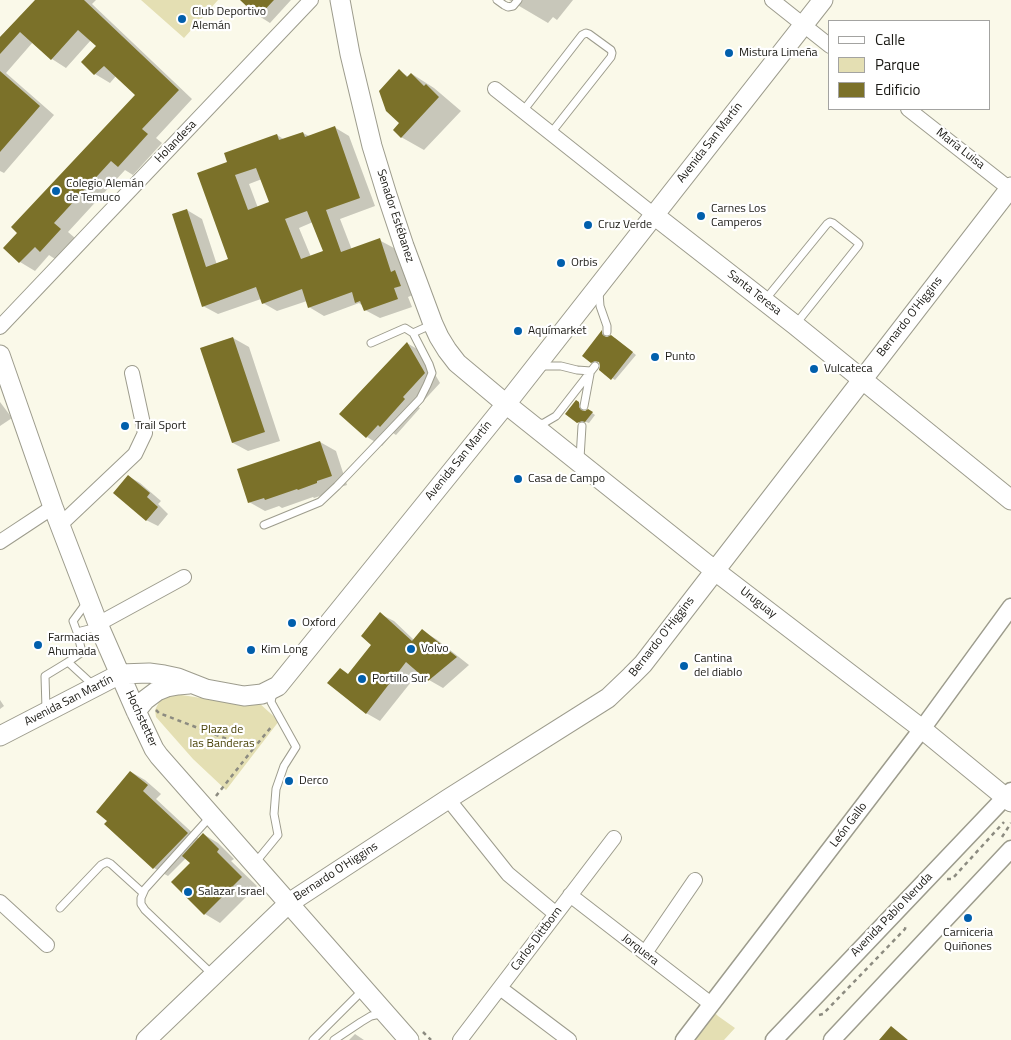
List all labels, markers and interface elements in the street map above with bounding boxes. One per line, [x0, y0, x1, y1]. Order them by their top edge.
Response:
place label: Club Deportivo Alemán [192, 5, 266, 33]
marker: Club Deportivo Alemán [176, 13, 188, 25]
legend [828, 20, 991, 110]
text: Calle [875, 28, 905, 51]
place label: Mistura Limeña [739, 46, 818, 60]
marker: Mistura Limeña [723, 47, 735, 59]
text: Parque [875, 53, 920, 76]
text: Edificio [875, 78, 920, 101]
street label: Avenida San Martín [674, 100, 746, 186]
street label: Holandesa [152, 118, 200, 166]
street label: María Luisa [933, 126, 987, 172]
street label: Senador Estébanez [373, 168, 417, 264]
place label: Colegio Alemán de Temuco [66, 177, 144, 205]
marker: Colegio Alemán de Temuco [50, 185, 62, 197]
place label: Carnes Los Camperos [711, 202, 766, 230]
marker: Carnes Los Camperos [695, 210, 707, 222]
place label: Cruz Verde [598, 218, 652, 232]
marker: Cruz Verde [582, 219, 594, 231]
place label: Orbis [571, 256, 598, 270]
marker: Orbis [555, 257, 567, 269]
street label: Santa Teresa [724, 267, 784, 319]
street label: Bernardo O'Higgins [874, 274, 946, 360]
place label: Aquímarket [528, 324, 586, 338]
marker: Aquímarket [512, 325, 524, 337]
place label: Punto [665, 350, 695, 364]
marker: Punto [649, 351, 661, 363]
place label: Vulcateca [824, 362, 873, 376]
marker: Vulcateca [808, 363, 820, 375]
street label: Avenida San Martín [423, 418, 495, 504]
place label: Trail Sport [135, 419, 186, 433]
marker: Trail Sport [119, 420, 131, 432]
place label: Casa de Campo [528, 472, 605, 486]
marker: Casa de Campo [512, 473, 524, 485]
street label: Uruguay [737, 584, 779, 622]
street label: Bernardo O'Higgins [626, 594, 698, 680]
place label: Oxford [302, 616, 336, 630]
marker: Oxford [286, 617, 298, 629]
place label: Farmacias Ahumada [48, 631, 100, 659]
marker: Farmacias Ahumada [32, 639, 44, 651]
place label: Volvo [421, 642, 449, 656]
place label: Kim Long [261, 643, 308, 657]
marker: Volvo [405, 643, 417, 655]
marker: Kim Long [245, 644, 257, 656]
place label: Cantina del diablo [694, 652, 742, 680]
marker: Cantina del diablo [678, 660, 690, 672]
street label: Avenida San Martín [22, 672, 116, 730]
place label: Portillo Sur [372, 672, 428, 686]
marker: Portillo Sur [356, 673, 368, 685]
street label: Hochstetter [122, 689, 160, 749]
park label: Plaza de las Banderas [189, 723, 255, 751]
place label: Derco [299, 774, 328, 788]
marker: Derco [283, 775, 295, 787]
street label: León Gallo [827, 800, 871, 850]
street label: Bernardo O'Higgins [291, 839, 381, 905]
street label: Avenida Pablo Neruda [848, 870, 936, 960]
place label: Salazar Israel [198, 885, 265, 899]
marker: Salazar Israel [182, 886, 194, 898]
street label: Carlos Dittborn [508, 904, 566, 974]
marker: Carniceria Quiñones [962, 912, 974, 924]
place label: Carniceria Quiñones [943, 926, 993, 954]
street label: Jorquera [619, 931, 661, 969]

